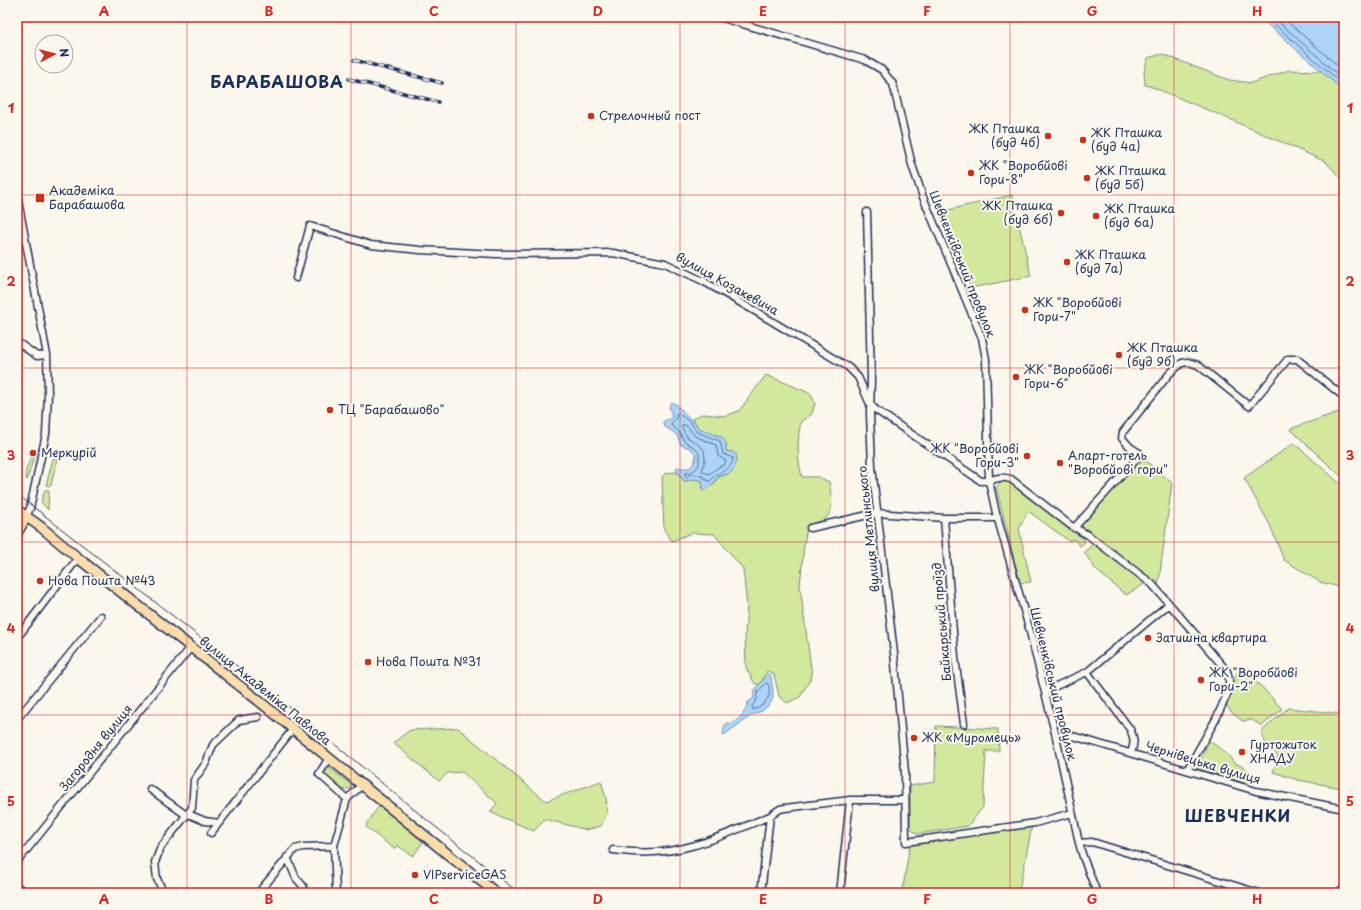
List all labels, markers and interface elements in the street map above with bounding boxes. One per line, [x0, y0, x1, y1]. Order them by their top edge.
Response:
text: A [99, 1, 109, 20]
text: B [265, 1, 274, 20]
text: C [429, 1, 439, 20]
text: D [593, 1, 603, 20]
text: E [759, 1, 767, 20]
text: F [923, 1, 931, 20]
text: G [1087, 1, 1097, 20]
text: H [1252, 1, 1262, 20]
north arrow [34, 34, 74, 74]
text: N [55, 47, 73, 58]
district label: БАРАБАШОВА [210, 69, 344, 93]
text: 1 [8, 98, 14, 117]
text: 1 [1347, 98, 1353, 117]
place label: Стрелочный пост [599, 106, 701, 124]
marker: Стрелочный пост [586, 111, 596, 121]
place label: ЖК Пташка (буд 4б) [968, 119, 1040, 151]
place label: ЖК Пташка (буд 4а) [1090, 123, 1163, 155]
marker: ЖК Пташка (буд 4б) [1043, 131, 1053, 141]
marker: ЖК Пташка (буд 4а) [1078, 135, 1088, 145]
place label: ЖК "Воробйові Гори-8" [978, 156, 1068, 188]
place label: ЖК Пташка (буд 5б) [1094, 161, 1167, 193]
marker: ЖК "Воробйові Гори-8" [966, 168, 976, 178]
marker: ЖК Пташка (буд 5б) [1082, 173, 1092, 183]
place label: Академіка Барабашова [49, 181, 125, 213]
street label: Шевченківський провулок [925, 187, 1001, 341]
marker: Академіка Барабашова [34, 192, 46, 204]
place label: ЖК Пташка (буд 6б) [981, 196, 1053, 228]
place label: ЖК Пташка (буд 6а) [1103, 199, 1176, 231]
marker: ЖК Пташка (буд 6б) [1056, 208, 1066, 218]
marker: ЖК Пташка (буд 6а) [1091, 211, 1101, 221]
place label: ЖК Пташка (буд 7а) [1074, 245, 1147, 277]
street label: вулиця Козакевича [673, 247, 783, 319]
marker: ЖК Пташка (буд 7а) [1062, 257, 1072, 267]
text: 2 [6, 271, 16, 290]
text: 2 [1345, 271, 1355, 290]
place label: ЖК "Воробйові Гори-7" [1032, 293, 1122, 325]
marker: ЖК "Воробйові Гори-7" [1020, 305, 1030, 315]
place label: ЖК Пташка (буд 9б) [1126, 338, 1199, 370]
marker: ЖК Пташка (буд 9б) [1114, 350, 1124, 360]
place label: ЖК "Воробйові Гори-6" [1023, 360, 1113, 392]
marker: ЖК "Воробйові Гори-6" [1011, 372, 1021, 382]
place label: ТЦ "Барабашово" [338, 400, 444, 418]
marker: ТЦ "Барабашово" [325, 405, 335, 415]
place label: ЖК "Воробйові Гори-3" [929, 439, 1019, 471]
place label: Меркурій [41, 443, 96, 461]
text: 3 [7, 445, 16, 464]
text: 3 [1346, 445, 1355, 464]
place label: Апарт-готель "Воробйові гори" [1068, 446, 1168, 478]
marker: Меркурій [28, 448, 38, 458]
marker: ЖК "Воробйові Гори-3" [1022, 451, 1032, 461]
marker: Апарт-готель "Воробйові гори" [1055, 458, 1065, 468]
street label: вулиця Метлинського [852, 465, 884, 593]
street label: Байкарський проїзд [927, 562, 955, 682]
place label: Нова Пошта №43 [48, 571, 156, 589]
marker: Нова Пошта №43 [35, 576, 45, 586]
street label: Шевченківський провулок [1026, 605, 1082, 763]
text: 4 [7, 618, 16, 637]
text: 4 [1346, 618, 1355, 637]
place label: Затишна квартира [1156, 628, 1267, 646]
street label: вулиця Академіка Павлова [196, 631, 336, 749]
marker: Затишна квартира [1143, 633, 1153, 643]
place label: Нова Пошта №31 [376, 652, 481, 670]
marker: Нова Пошта №31 [363, 657, 373, 667]
place label: ЖК "Воробйові Гори-2" [1208, 663, 1298, 695]
marker: ЖК "Воробйові Гори-2" [1196, 675, 1206, 685]
street label: Загородня вулиця [55, 700, 136, 795]
place label: ЖК «Муромець» [921, 728, 1021, 746]
marker: ЖК «Муромець» [909, 733, 919, 743]
place label: Гуртожиток ХНАДУ [1250, 735, 1318, 767]
street label: Чернівецька вулиця [1144, 736, 1263, 788]
marker: Гуртожиток ХНАДУ [1237, 747, 1247, 757]
text: 5 [7, 791, 15, 810]
text: 5 [1346, 791, 1354, 810]
district label: ШЕВЧЕНКИ [1185, 803, 1291, 827]
place label: VIPserviceGAS [423, 865, 507, 883]
marker: VIPserviceGAS [410, 870, 420, 880]
text: A [99, 889, 109, 908]
text: B [265, 889, 274, 908]
text: C [429, 889, 439, 908]
text: D [593, 889, 603, 908]
text: E [759, 889, 767, 908]
text: F [923, 889, 931, 908]
text: G [1087, 889, 1097, 908]
text: H [1252, 889, 1262, 908]

